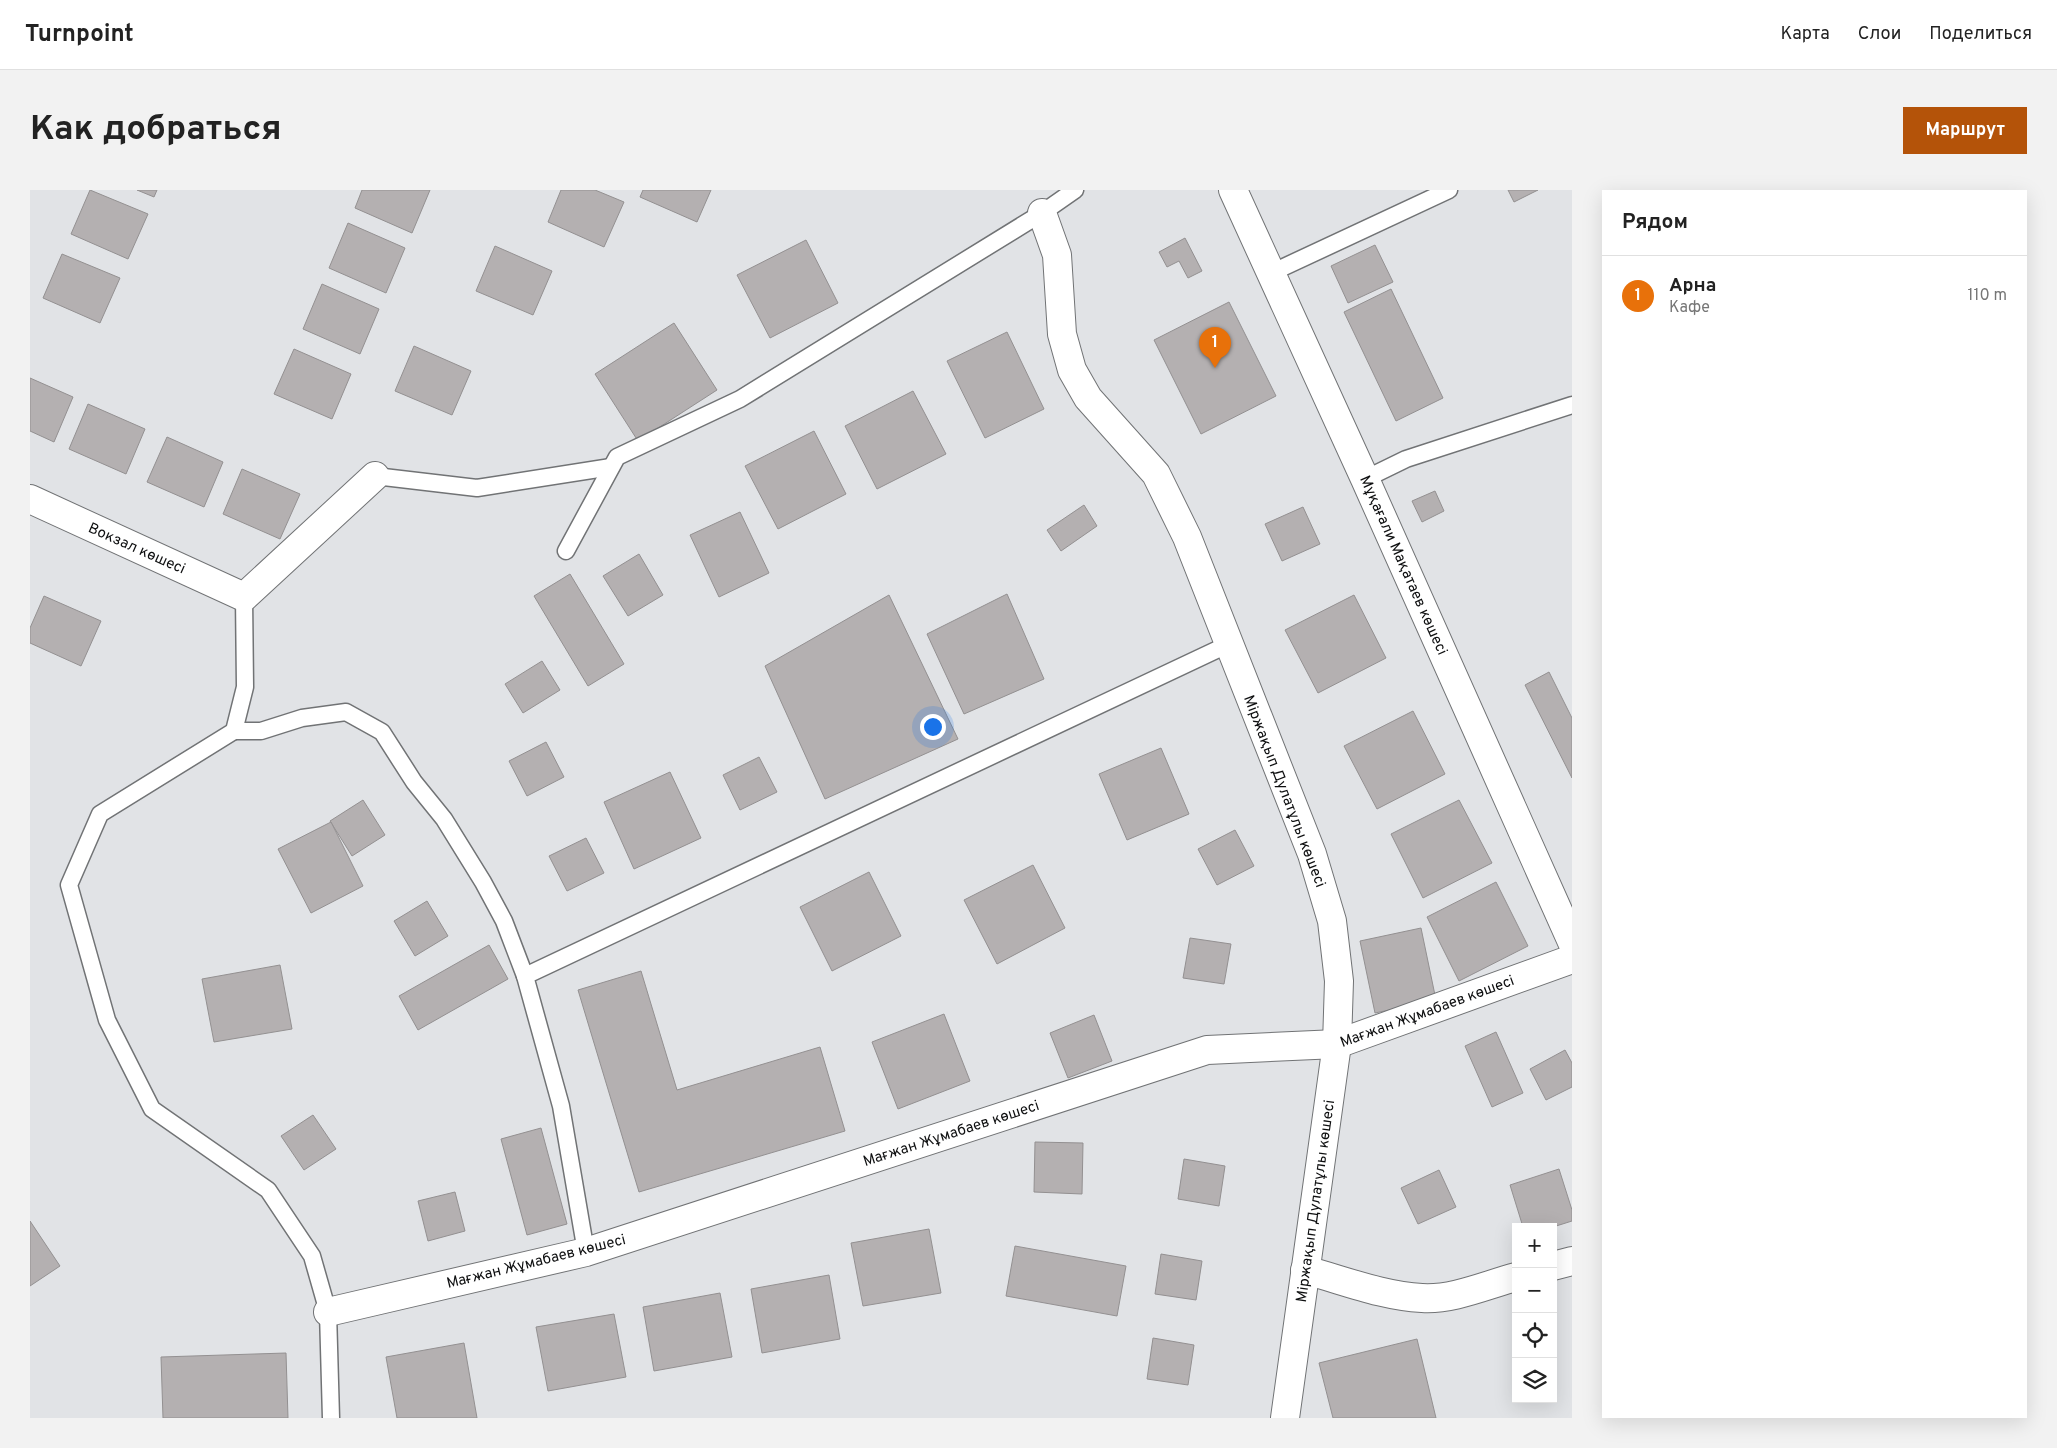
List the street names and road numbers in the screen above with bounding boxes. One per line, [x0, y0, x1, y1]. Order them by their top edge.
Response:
street label: Мұқағали Мақатаев көшесі [1354, 473, 1451, 658]
street label: Вокзал көшесі [85, 519, 188, 579]
street label: Міржақып Дулатұлы көшесі [1238, 693, 1329, 890]
street label: Мағжан Жұмабаев көшесі [1338, 972, 1517, 1053]
street label: Мағжан Жұмабаев көшесі [861, 1097, 1042, 1172]
street label: Міржақып Дулатұлы көшесі [1293, 1099, 1340, 1304]
street label: Мағжан Жұмабаев көшесі [445, 1231, 628, 1294]

